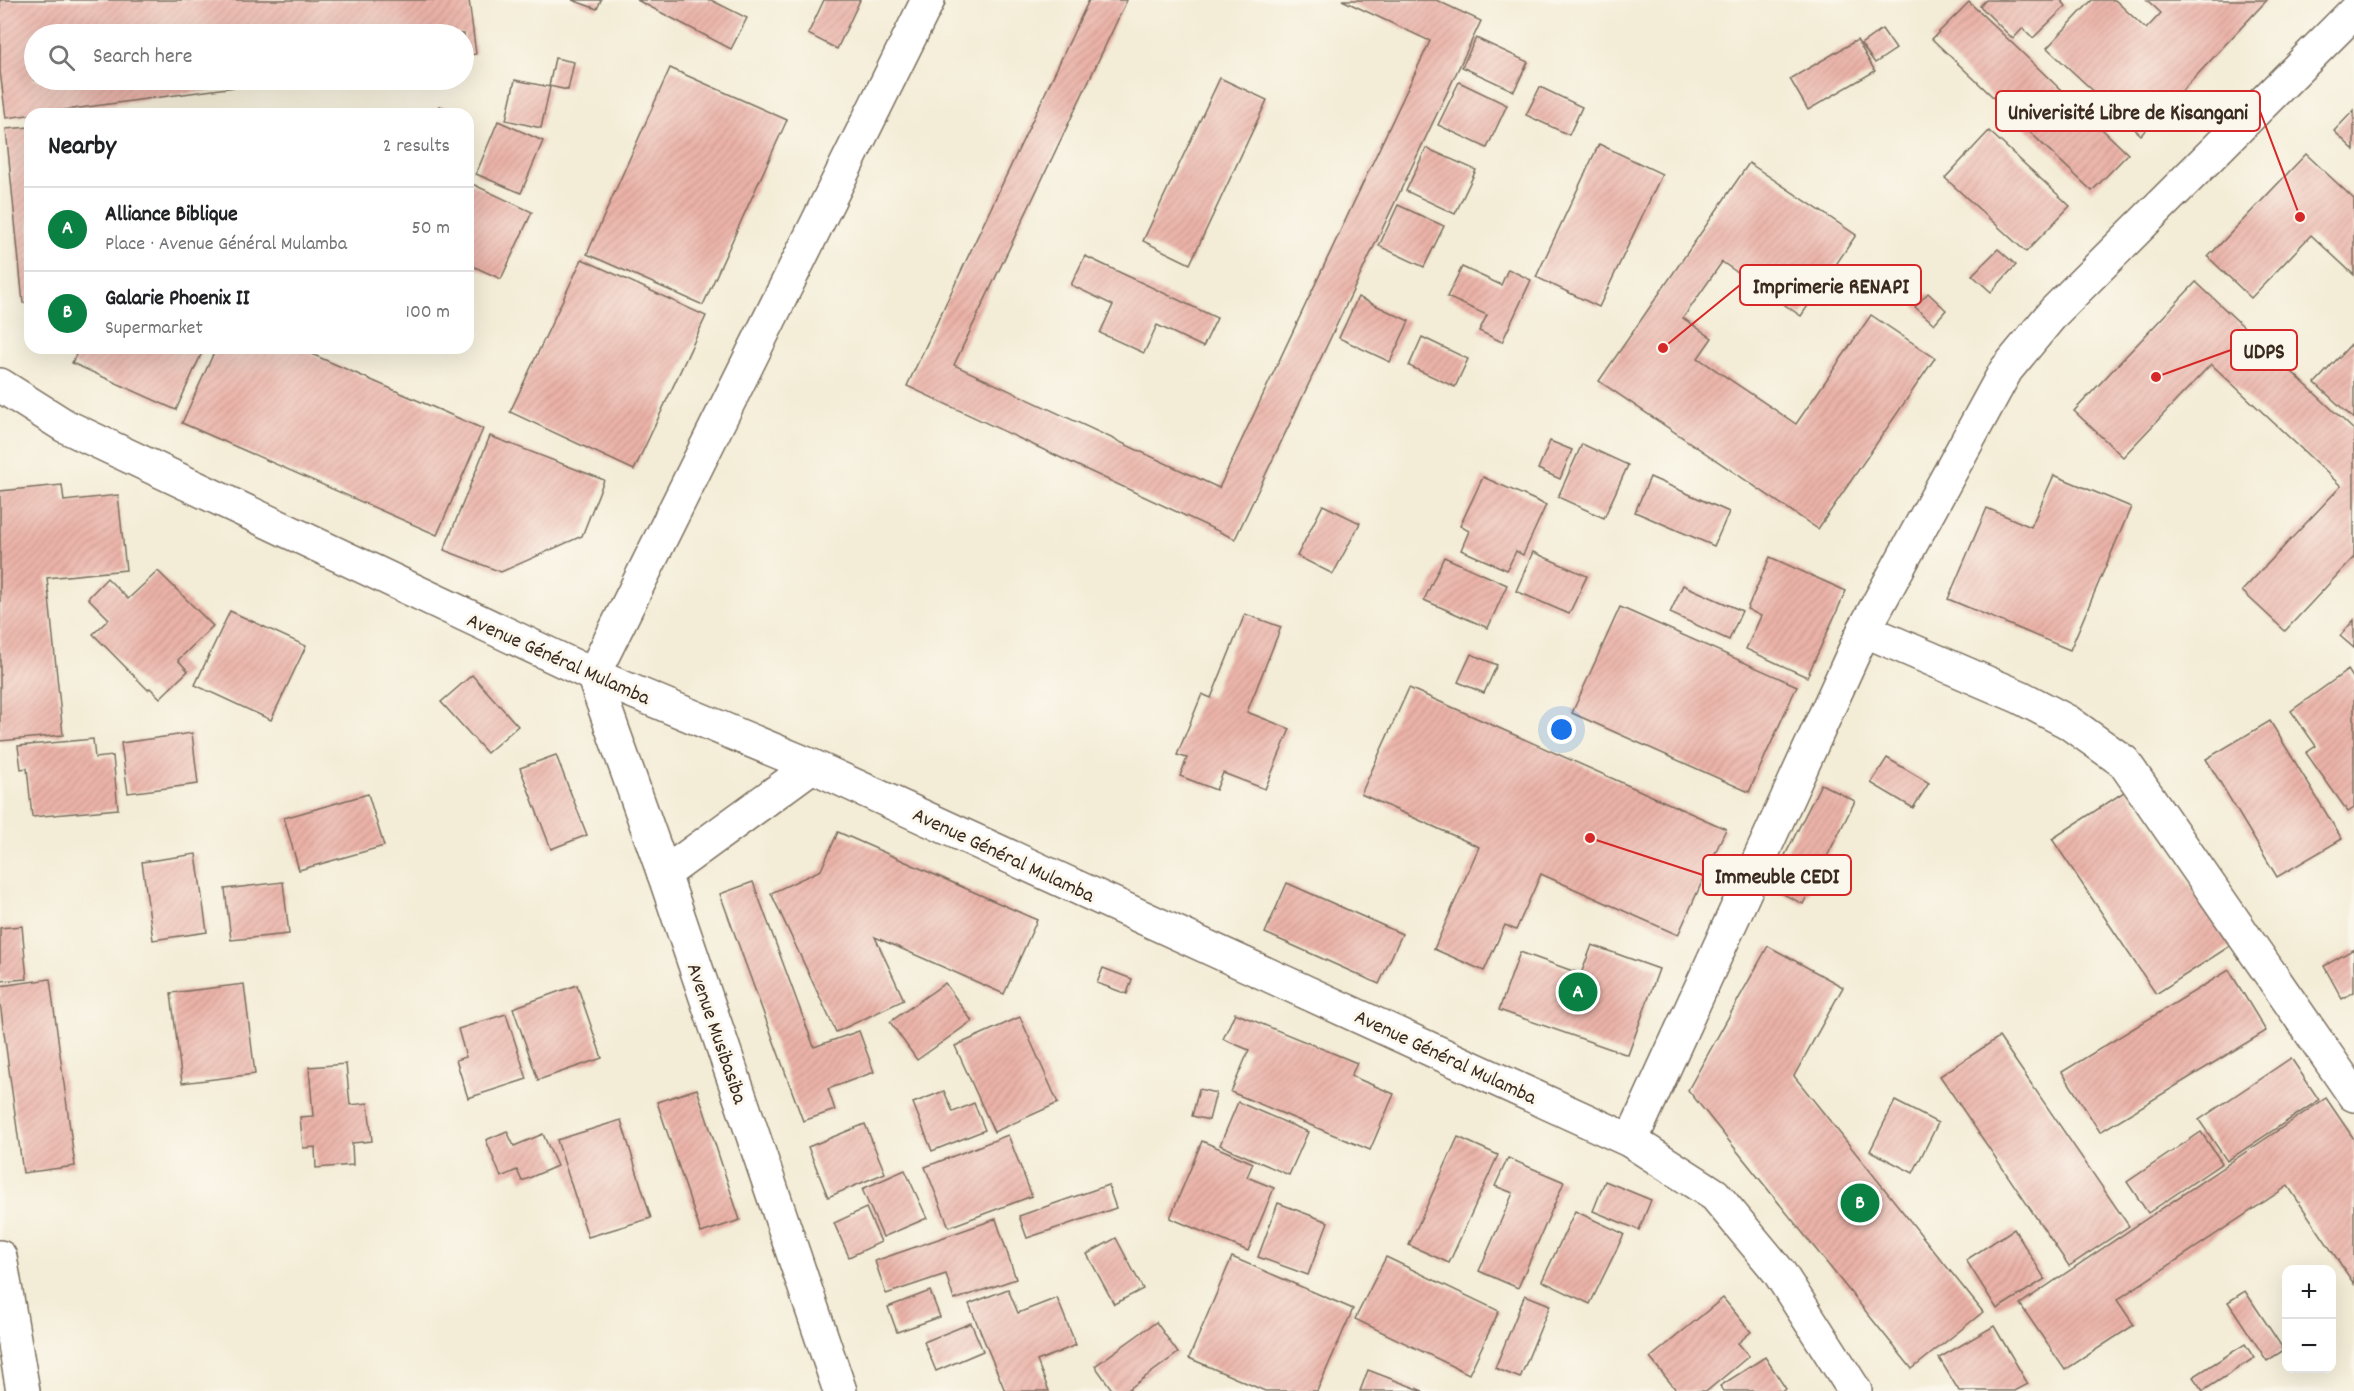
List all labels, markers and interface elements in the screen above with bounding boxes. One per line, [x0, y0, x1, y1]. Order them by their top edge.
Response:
search box [24, 24, 474, 90]
icon: search [45, 41, 78, 74]
text: Search here [93, 42, 192, 73]
callout: Univerisité Libre de Kisangani [1996, 91, 2260, 131]
text: Univerisité Libre de Kisangani [2008, 99, 2248, 130]
text: Nearby [48, 129, 116, 166]
text: 2 results [383, 133, 450, 161]
text: Alliance Biblique [105, 200, 238, 231]
text: A [62, 215, 73, 243]
text: 50 m [412, 215, 450, 243]
text: Place · Avenue Général Mulamba [105, 231, 347, 259]
callout: Imprimerie RENAPI [1740, 265, 1921, 305]
text: Imprimerie RENAPI [1753, 273, 1909, 304]
text: Galarie Phoenix II [105, 284, 249, 315]
text: B [63, 299, 72, 327]
text: 100 m [406, 299, 450, 327]
text: Supermarket [105, 315, 203, 343]
callout: UDPS [2231, 330, 2297, 370]
text: UDPS [2243, 338, 2285, 369]
street label: Avenue Général Mulamba [461, 607, 655, 715]
your location [1547, 715, 1576, 744]
street label: Avenue Général Mulamba [907, 801, 1100, 913]
callout: Immeuble CEDI [1703, 855, 1851, 895]
text: Immeuble CEDI [1715, 863, 1840, 894]
street label: Avenue Musibasiba [677, 960, 754, 1109]
pin: A [1558, 970, 1598, 1014]
street label: Avenue Général Mulamba [1349, 1003, 1542, 1115]
pin: B [1840, 1180, 1880, 1226]
map controls [2282, 1265, 2336, 1373]
button: + [2282, 1265, 2336, 1319]
button: − [2282, 1319, 2336, 1373]

